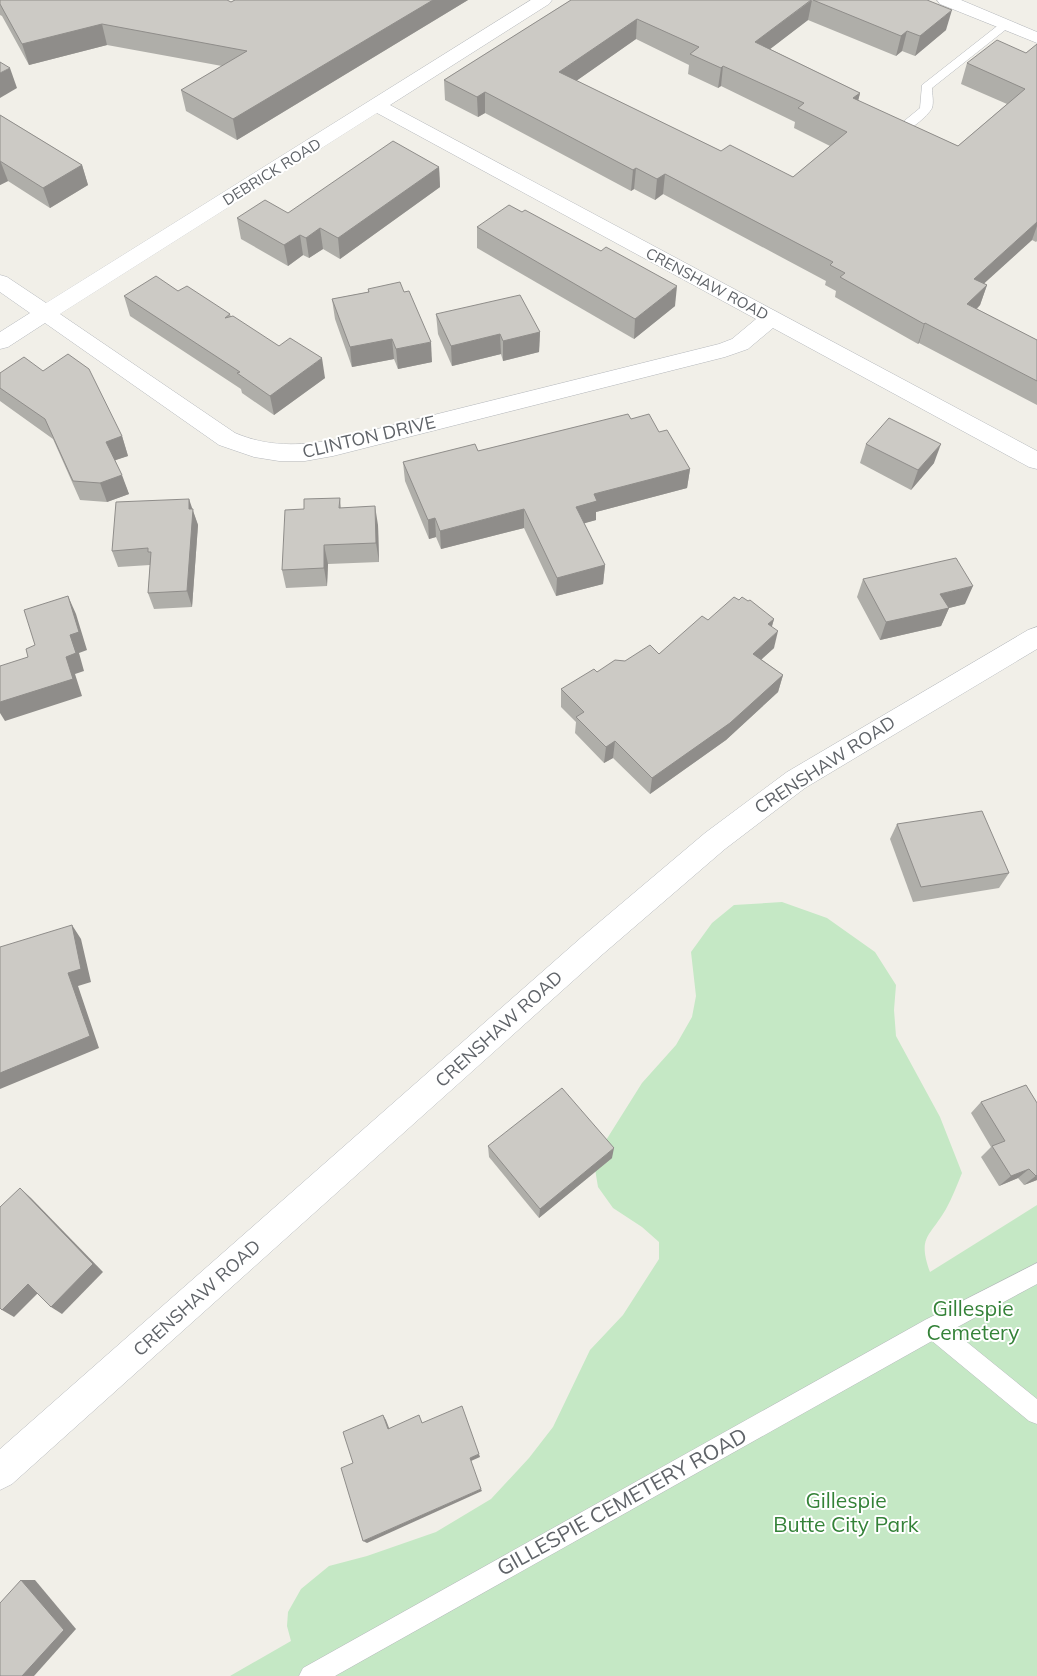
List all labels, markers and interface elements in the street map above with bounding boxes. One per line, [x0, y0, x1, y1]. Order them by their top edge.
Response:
street label: DEBRICK ROAD [219, 134, 324, 209]
street label: CRENSHAW ROAD [643, 243, 772, 324]
street label: CLINTON DRIVE [300, 410, 438, 463]
street label: CRENSHAW ROAD [750, 710, 900, 819]
street label: CRENSHAW ROAD [430, 965, 567, 1092]
street label: CRENSHAW ROAD [128, 1234, 265, 1361]
park label: Gillespie Cemetery [927, 1295, 1019, 1345]
street label: GILLESPIE CEMETERY ROAD [492, 1421, 751, 1581]
park label: Gillespie Butte City Park [773, 1487, 919, 1537]

